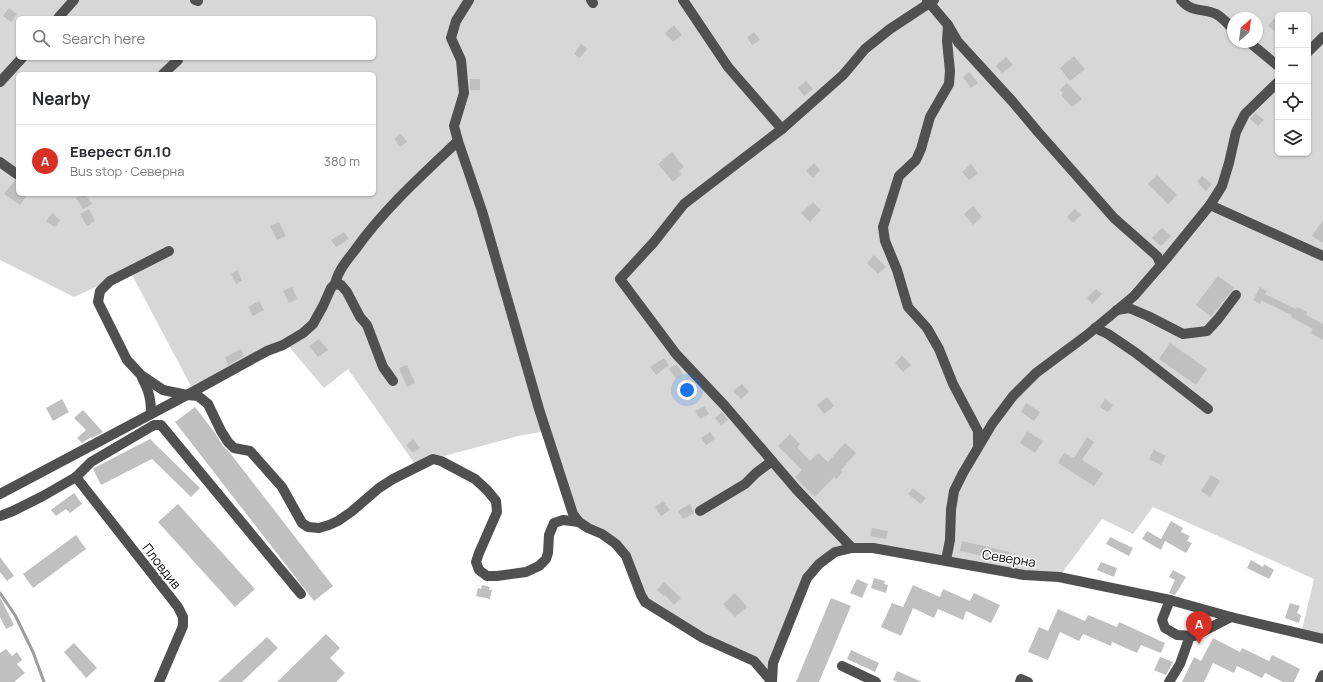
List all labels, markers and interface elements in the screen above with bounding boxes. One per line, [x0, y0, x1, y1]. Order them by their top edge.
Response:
north arrow [1227, 12, 1263, 48]
map controls [1275, 12, 1311, 156]
button: + [1275, 12, 1311, 48]
search box [16, 16, 376, 60]
icon: search [30, 27, 52, 49]
text: Search here [62, 28, 145, 49]
button: − [1275, 48, 1311, 84]
button: locate [1275, 84, 1311, 120]
text: Nearby [32, 87, 90, 110]
button: layers [1275, 120, 1311, 156]
text: Еверест бл.10 [70, 141, 171, 162]
text: A [41, 152, 49, 170]
text: 380 m [324, 152, 360, 170]
text: Bus stop · Северна [70, 162, 184, 180]
your location [677, 380, 697, 400]
street label: Пловдив [139, 539, 186, 593]
street label: Северна [981, 545, 1037, 571]
pin: A [1186, 611, 1212, 644]

